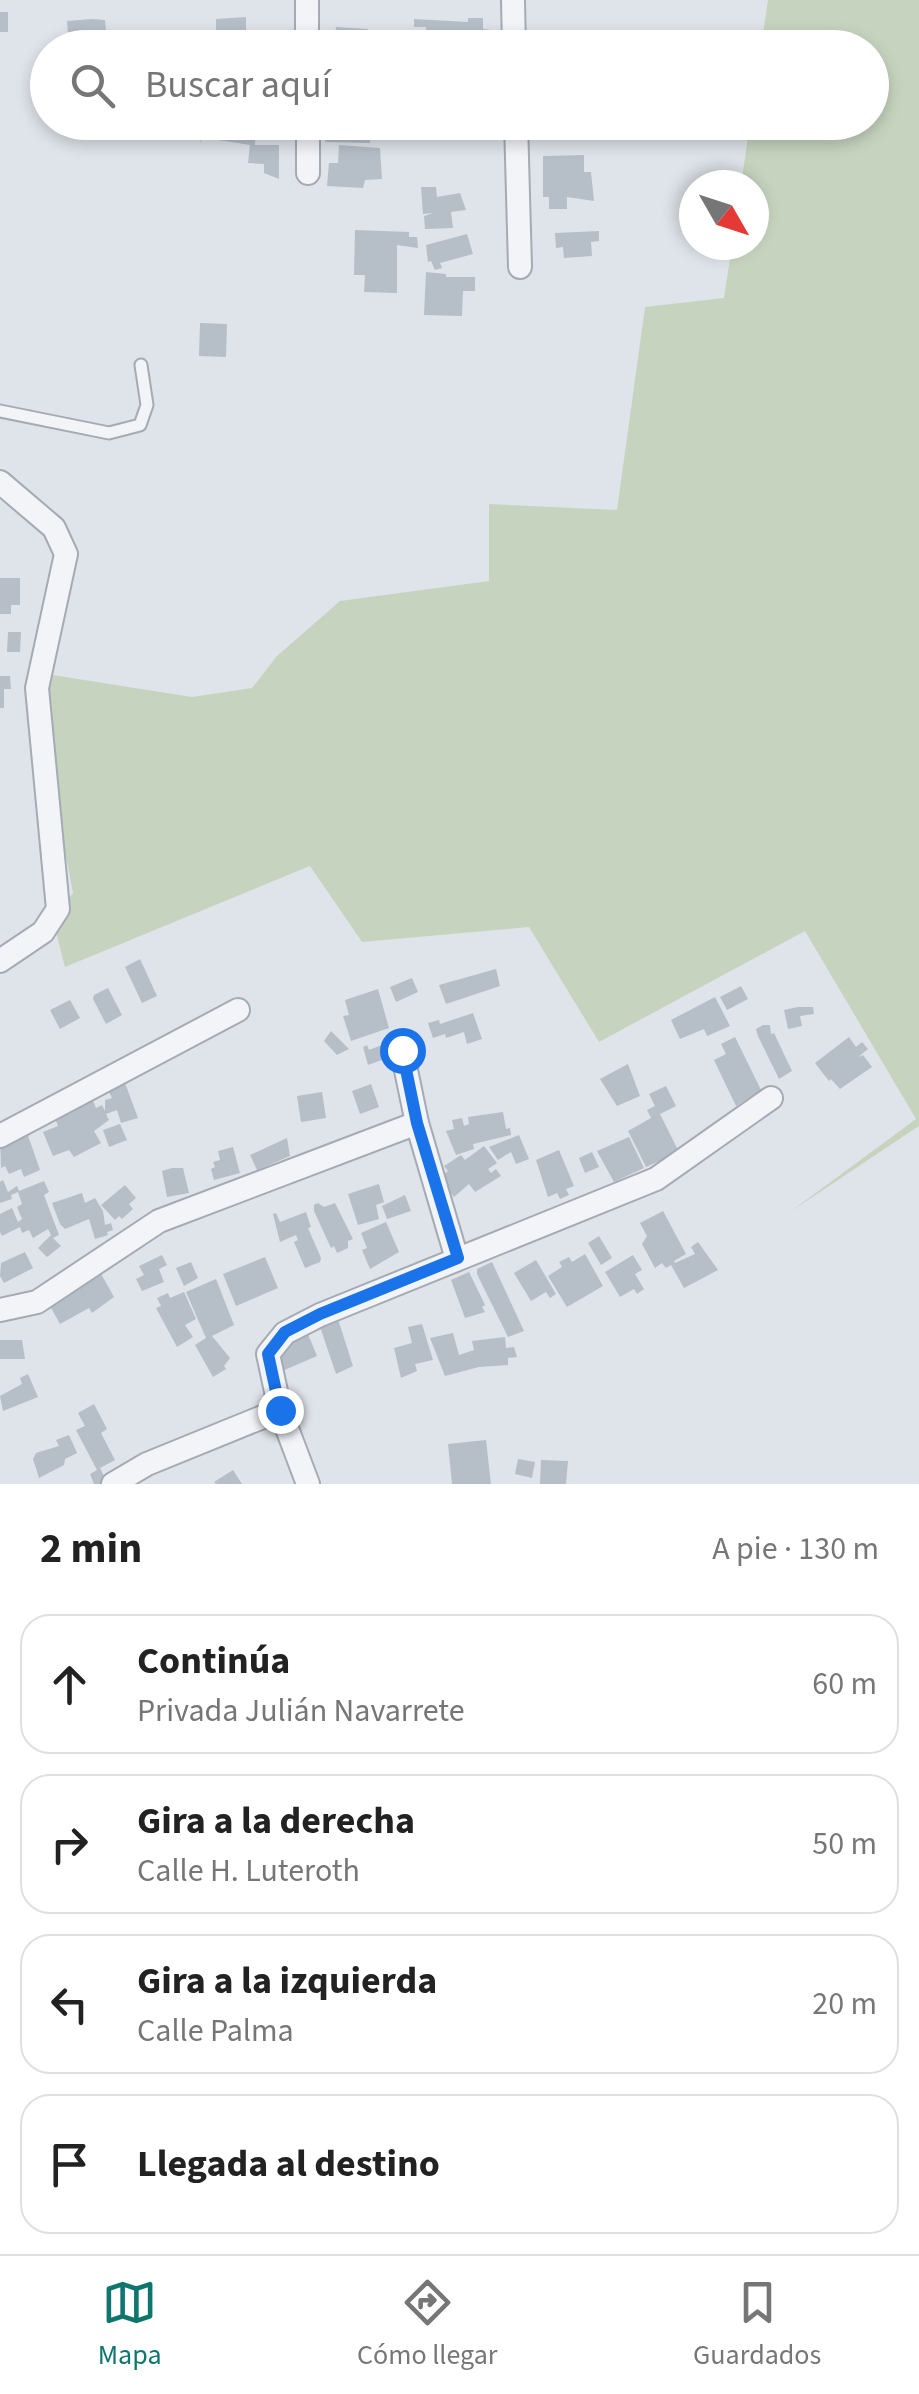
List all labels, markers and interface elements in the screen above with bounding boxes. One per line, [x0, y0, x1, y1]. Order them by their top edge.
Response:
search box [30, 30, 889, 140]
icon: search [65, 58, 120, 113]
text: Buscar aquí [145, 58, 331, 112]
north arrow [679, 170, 769, 260]
route start [380, 1028, 426, 1074]
route end [258, 1388, 304, 1434]
text: 2 min [40, 1519, 142, 1579]
text: A pie · 130 m [712, 1526, 879, 1572]
text: Continúa [137, 1634, 290, 1688]
icon: ahead [42, 1657, 97, 1712]
text: 60 m [812, 1661, 877, 1707]
text: Privada Julián Navarrete [137, 1688, 465, 1734]
text: Gira a la derecha [137, 1794, 415, 1848]
icon: right [42, 1817, 97, 1872]
text: 50 m [812, 1821, 877, 1867]
text: Calle H. Luteroth [137, 1848, 360, 1894]
text: Gira a la izquierda [137, 1954, 437, 2008]
icon: left [42, 1977, 97, 2032]
text: 20 m [812, 1981, 877, 2027]
text: Calle Palma [137, 2008, 294, 2054]
icon: arrive [42, 2137, 97, 2192]
text: Llegada al destino [137, 2137, 440, 2191]
tab: Mapa [98, 2275, 162, 2375]
tab: Cómo llegar [357, 2275, 498, 2375]
tab: Guardados [693, 2275, 821, 2375]

